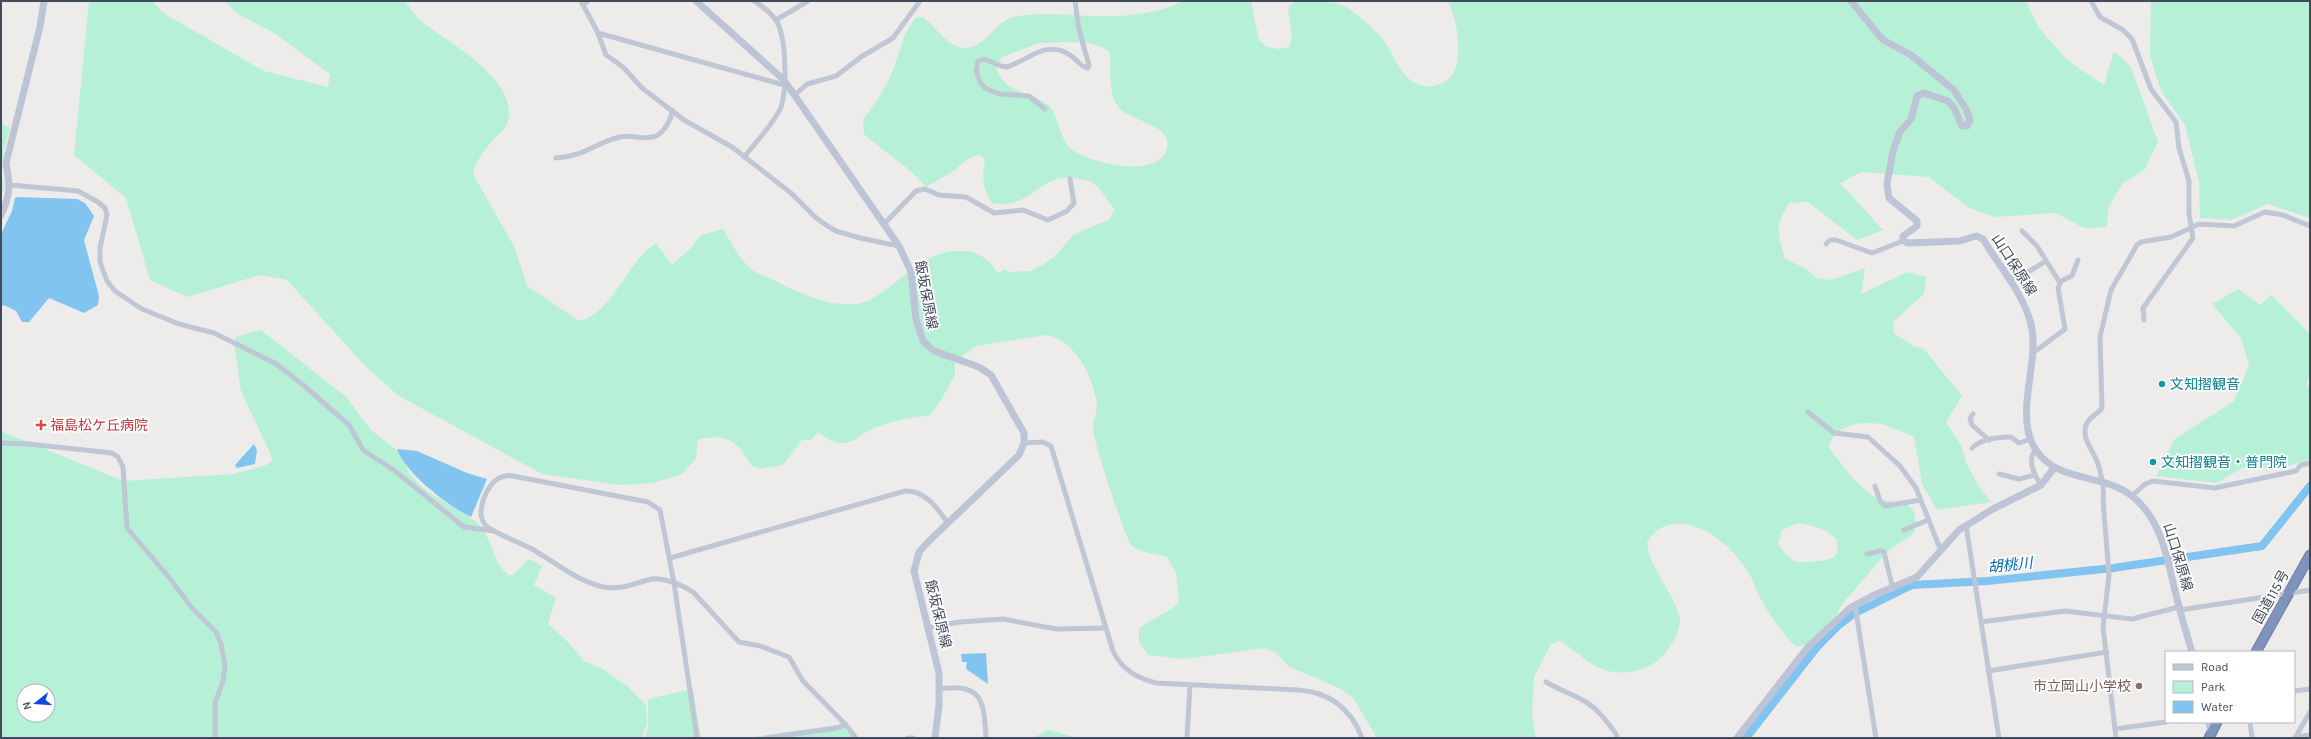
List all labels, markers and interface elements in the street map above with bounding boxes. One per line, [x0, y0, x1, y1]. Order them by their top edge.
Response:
street label: 山口保原線 [1988, 231, 2040, 299]
street label: 飯坂保原線 [911, 259, 941, 331]
place label: 文知摺観音 [2170, 376, 2240, 393]
marker: 文知摺観音 [2157, 379, 2167, 389]
place label: 福島松ケ丘病院 [50, 417, 148, 434]
marker: 福島松ケ丘病院 [35, 419, 47, 431]
place label: 文知摺観音・普門院 [2161, 454, 2287, 471]
marker: 文知摺観音・普門院 [2148, 457, 2158, 467]
street label: 山口保原線 [2160, 521, 2196, 593]
water label: 胡桃川 [1987, 553, 2035, 576]
street label: 国道115号 [2249, 567, 2293, 627]
street label: 飯坂保原線 [921, 578, 955, 650]
legend [2165, 651, 2295, 723]
text: Road [2201, 660, 2229, 674]
place label: 市立岡山小学校 [2033, 678, 2131, 695]
text: Park [2201, 680, 2226, 694]
marker: 市立岡山小学校 [2134, 681, 2144, 691]
north arrow [16, 683, 56, 723]
text: N [20, 700, 34, 711]
text: Water [2201, 700, 2234, 714]

